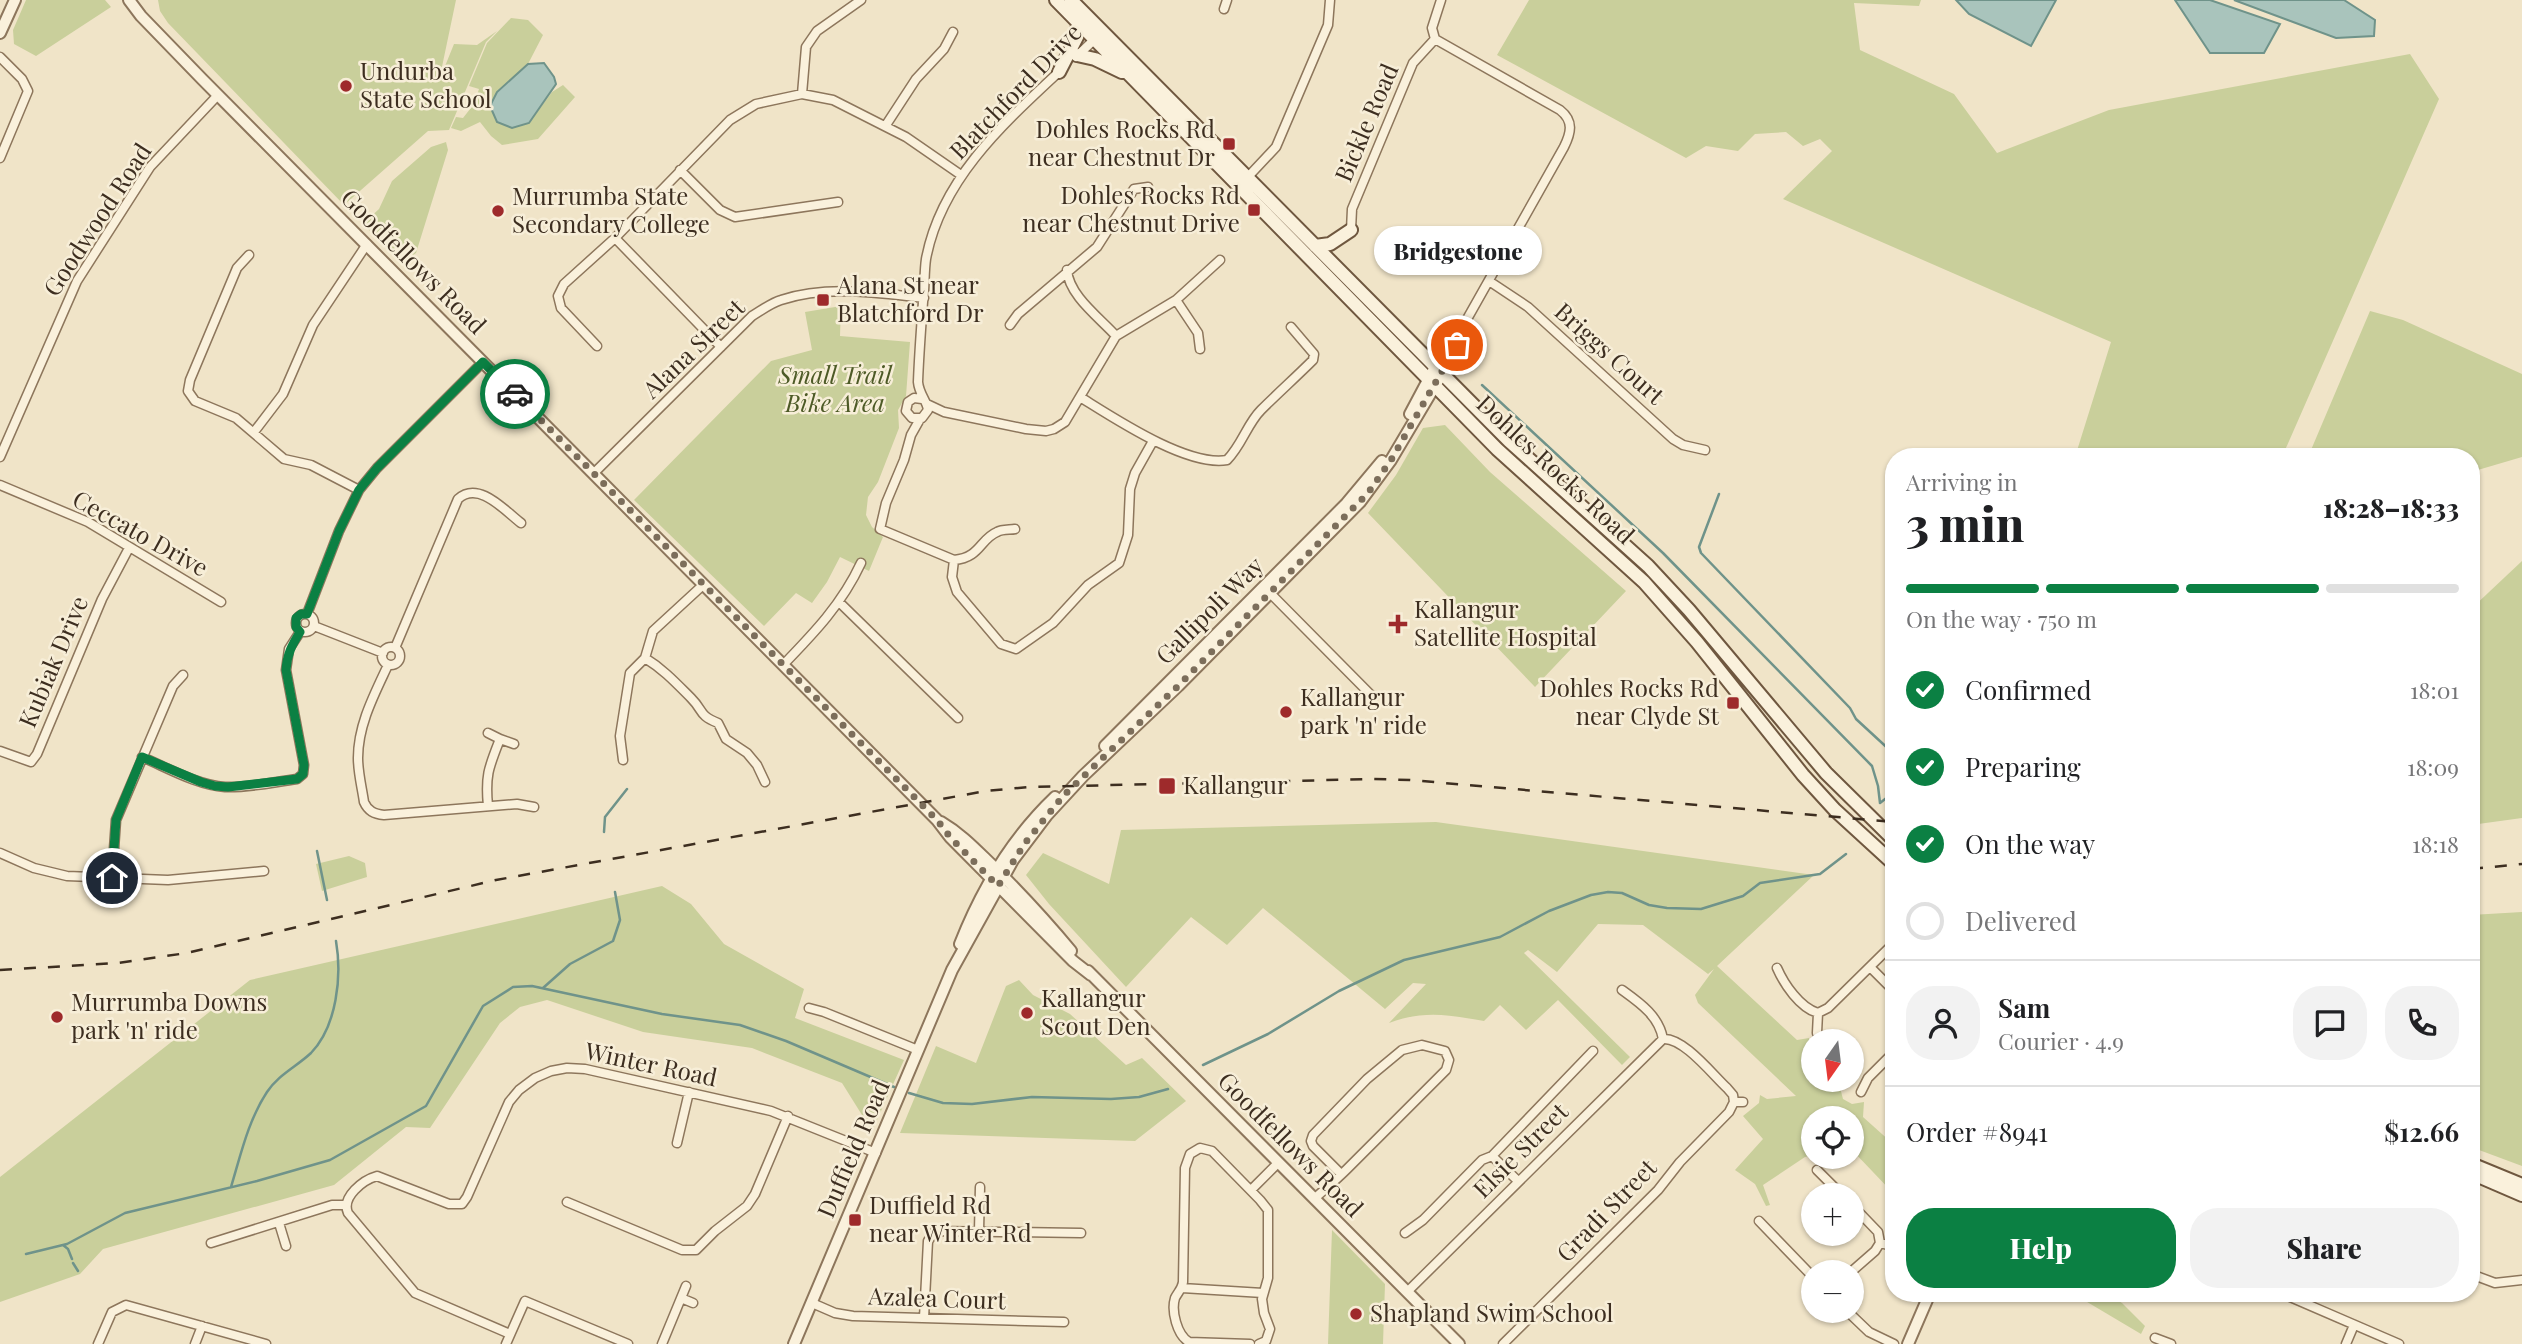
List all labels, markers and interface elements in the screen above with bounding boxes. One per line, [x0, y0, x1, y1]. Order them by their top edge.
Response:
street label: Blatchford Drive [941, 16, 1088, 166]
place label: Undurba State School [360, 54, 492, 114]
street label: Bickle Road [1326, 58, 1404, 186]
marker: Undurba State School [338, 78, 354, 94]
place label: Dohles Rocks Rd near Chestnut Dr [1028, 112, 1215, 172]
street label: Goodwood Road [35, 136, 158, 302]
marker: Dohles Rocks Rd near Chestnut Dr [1221, 136, 1237, 152]
place label: Dohles Rocks Rd near Chestnut Drive [1022, 178, 1240, 238]
place label: Murrumba State Secondary College [512, 179, 710, 239]
street label: Goodfellows Road [335, 181, 494, 340]
marker: Dohles Rocks Rd near Chestnut Drive [1246, 202, 1262, 218]
marker: Murrumba State Secondary College [490, 203, 506, 219]
callout: Bridgestone [1373, 226, 1541, 275]
text: Bridgestone [1393, 235, 1523, 266]
place label: Alana St near Blatchford Dr [836, 268, 984, 328]
street label: Alana Street [634, 290, 751, 405]
marker: Alana St near Blatchford Dr [815, 292, 831, 308]
street label: Briggs Court [1549, 295, 1672, 411]
pin [1427, 315, 1487, 375]
icon: bag [1438, 326, 1476, 364]
park label: Small Trail Bike Area [777, 358, 893, 418]
courier [480, 359, 550, 429]
icon: car [496, 375, 534, 413]
street label: Dohles Rocks Road [1471, 387, 1642, 550]
text: Arriving in [1906, 466, 2018, 497]
street label: Ceccato Drive [67, 482, 214, 583]
text: 18:28–18:33 [2323, 490, 2459, 525]
text: 3 min [1906, 492, 2024, 554]
street label: Gallipoli Way [1148, 549, 1269, 670]
street label: Kubiak Drive [10, 591, 94, 732]
place label: Kallangur Satellite Hospital [1414, 592, 1597, 652]
text: On the way · 750 m [1906, 603, 2097, 634]
marker: Kallangur Satellite Hospital [1388, 614, 1408, 634]
place label: Dohles Rocks Rd near Clyde St [1539, 671, 1719, 731]
icon: check [1906, 671, 1944, 709]
text: Confirmed [1965, 672, 2092, 707]
text: 18:01 [2410, 674, 2459, 705]
place label: Kallangur park 'n' ride [1300, 680, 1427, 740]
marker: Dohles Rocks Rd near Clyde St [1725, 695, 1741, 711]
marker: Kallangur park 'n' ride [1278, 704, 1294, 720]
icon: check [1906, 748, 1944, 786]
text: Preparing [1965, 749, 2081, 784]
text: 18:09 [2407, 751, 2459, 782]
place label: Kallangur [1183, 768, 1288, 800]
marker: Kallangur [1157, 776, 1177, 796]
icon: check [1906, 825, 1944, 863]
text: On the way [1965, 826, 2095, 861]
text: 18:18 [2412, 828, 2459, 859]
pin [82, 848, 142, 908]
icon: home [93, 859, 131, 897]
text: Delivered [1965, 903, 2077, 938]
place label: Kallangur Scout Den [1041, 981, 1151, 1041]
place label: Murrumba Downs park 'n' ride [71, 985, 267, 1045]
button: person [1906, 986, 1980, 1060]
button: chat [2293, 986, 2367, 1060]
button: phone [2385, 986, 2459, 1060]
text: Sam [1998, 990, 2050, 1025]
marker: Kallangur Scout Den [1019, 1005, 1035, 1021]
marker: Murrumba Downs park 'n' ride [49, 1009, 65, 1025]
text: Courier · 4.9 [1998, 1025, 2124, 1056]
north arrow [1801, 1029, 1864, 1092]
map controls [1801, 1029, 1864, 1323]
street label: Winter Road [582, 1033, 720, 1093]
street label: Goodfellows Road [1212, 1064, 1371, 1223]
street label: Duffield Road [809, 1074, 896, 1222]
street label: Elsie Street [1465, 1095, 1574, 1204]
button: locate [1801, 1106, 1864, 1169]
text: Order #8941 [1906, 1114, 2048, 1149]
text: $12.66 [2384, 1114, 2459, 1149]
street label: Gradi Street [1549, 1151, 1663, 1268]
button: + [1801, 1183, 1864, 1246]
place label: Duffield Rd near Winter Rd [869, 1188, 1032, 1248]
button: Help [1906, 1208, 2176, 1288]
button: Share [2190, 1208, 2459, 1288]
marker: Duffield Rd near Winter Rd [847, 1212, 863, 1228]
button: − [1801, 1260, 1864, 1323]
street label: Azalea Court [867, 1279, 1007, 1315]
place label: Shapland Swim School [1370, 1296, 1614, 1328]
marker: Shapland Swim School [1348, 1306, 1364, 1322]

